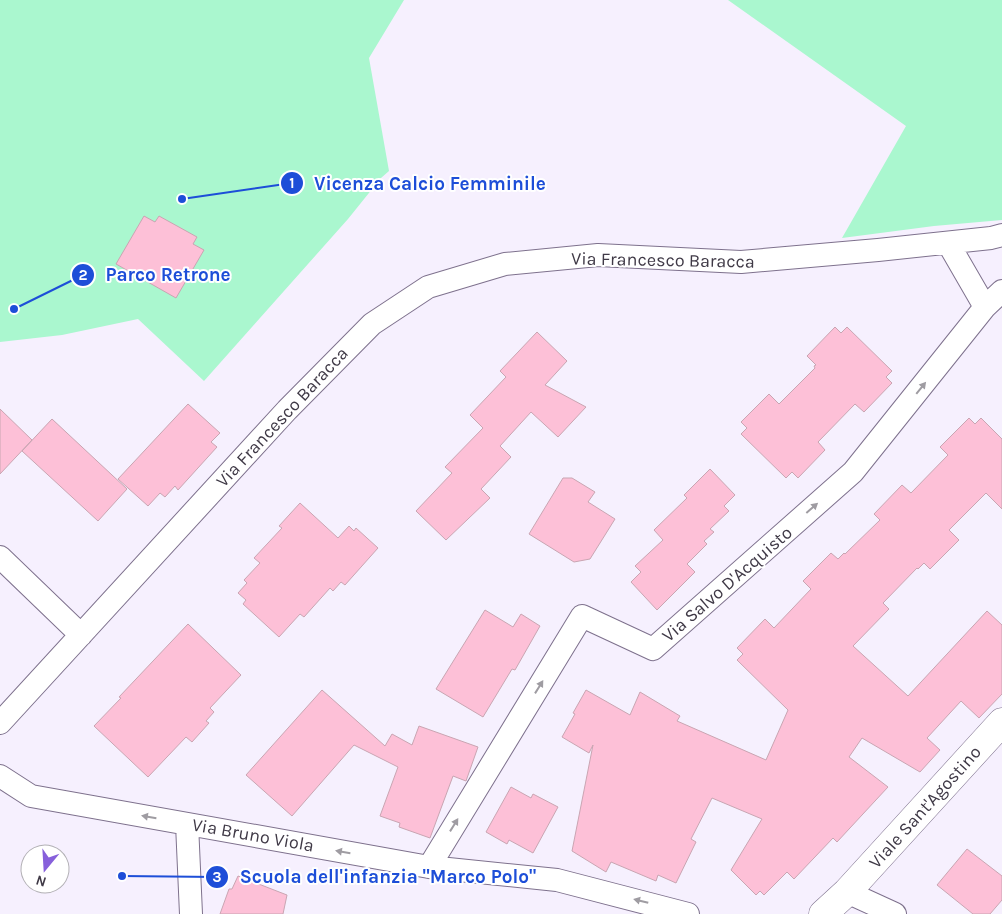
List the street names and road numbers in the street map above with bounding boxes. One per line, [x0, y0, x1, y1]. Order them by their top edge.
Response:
street label: Via Francesco Baracca [571, 247, 755, 273]
street label: Via Francesco Baracca [211, 342, 353, 492]
street label: Via Salvo D'Acquisto [657, 521, 797, 647]
street label: Viale Sant'Agostino [864, 741, 986, 873]
street label: Via Bruno Viola [190, 813, 316, 857]

